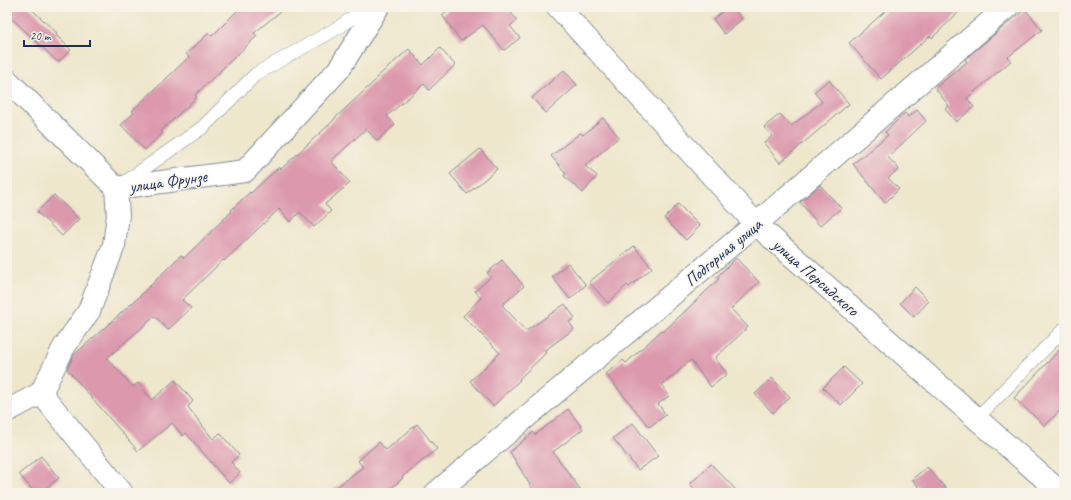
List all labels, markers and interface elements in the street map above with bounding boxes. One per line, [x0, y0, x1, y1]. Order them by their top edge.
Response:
scale bar [24, 22, 90, 48]
text: 20 m [30, 28, 52, 44]
street label: улица Фрунзе [127, 165, 210, 198]
street label: Подгорная улица [680, 213, 767, 291]
street label: улица Персидского [768, 234, 864, 321]

